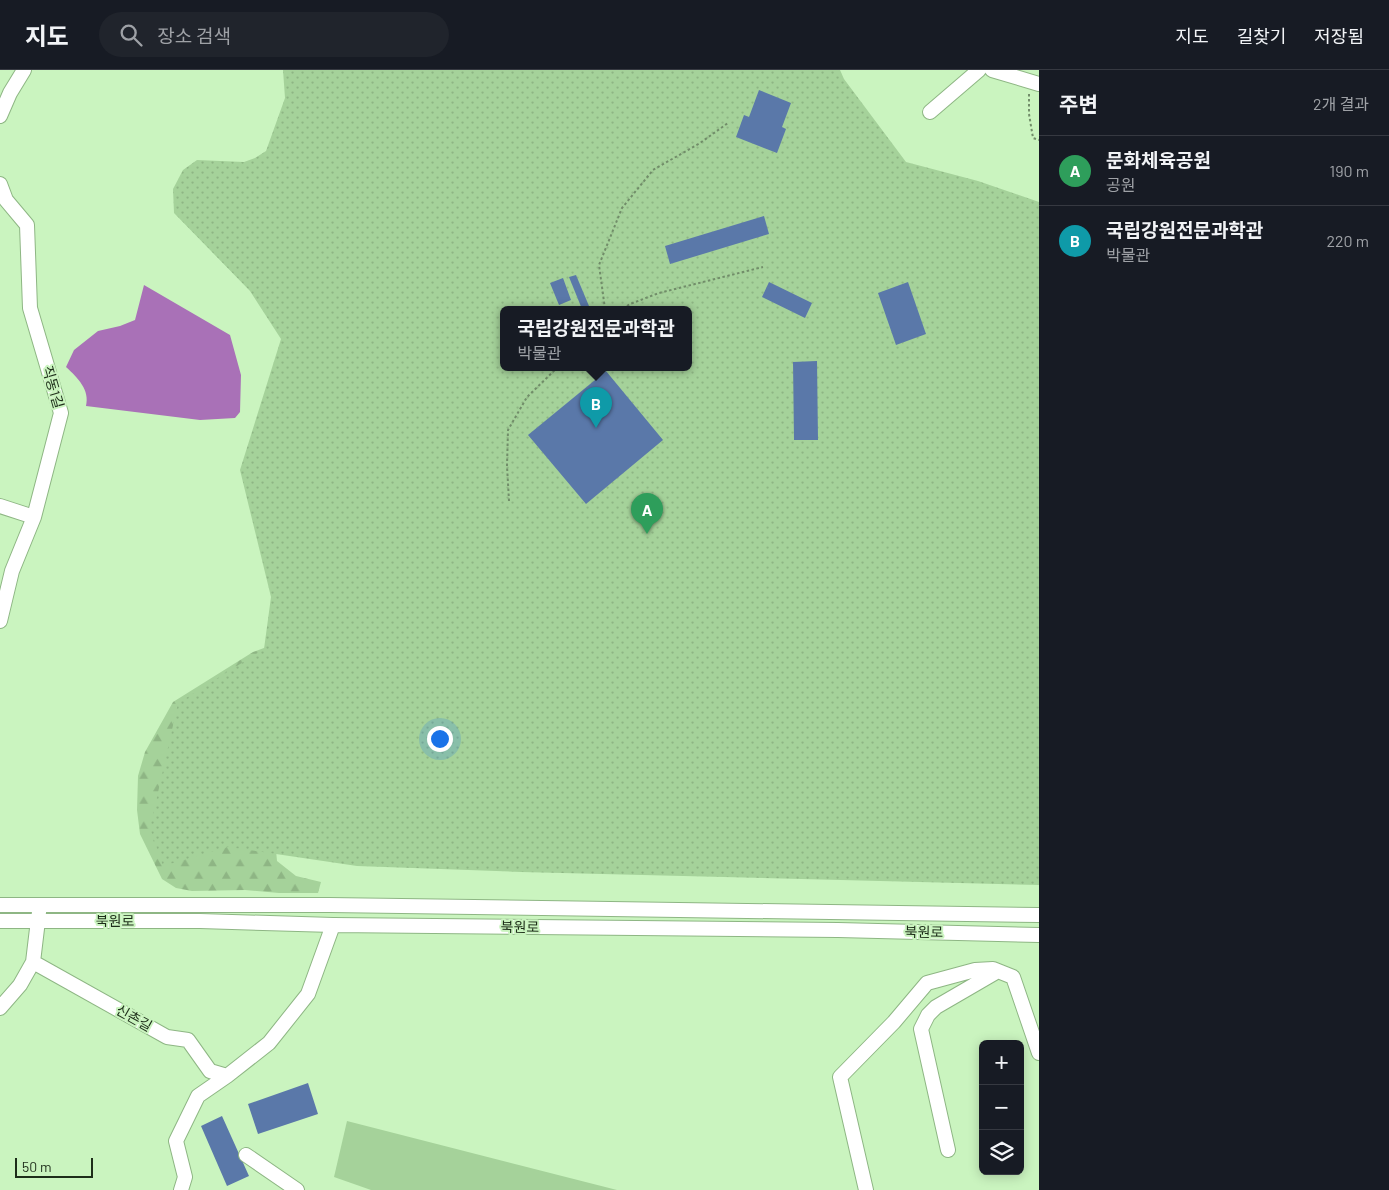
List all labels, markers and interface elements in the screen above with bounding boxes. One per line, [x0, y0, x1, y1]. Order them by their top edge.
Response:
search box [99, 12, 449, 57]
text: 지도 [25, 21, 69, 50]
icon: search [117, 21, 145, 49]
text: 장소 검색 [157, 24, 231, 47]
text: 지도 [1176, 25, 1209, 47]
text: 길찾기 [1237, 25, 1286, 47]
text: 저장됨 [1314, 25, 1364, 47]
text: 주변 [1059, 91, 1098, 116]
text: 2개 결과 [1313, 94, 1369, 113]
text: 문화체육공원 [1106, 148, 1211, 171]
text: A [1070, 161, 1080, 180]
text: 190 m [1330, 161, 1369, 180]
text: 공원 [1106, 175, 1135, 194]
text: 국립강원전문과학관 [1106, 218, 1263, 241]
text: B [1070, 231, 1080, 250]
text: 220 m [1326, 231, 1369, 250]
text: 박물관 [1106, 245, 1150, 264]
popup [500, 306, 692, 371]
text: 국립강원전문과학관 [517, 316, 675, 339]
text: 박물관 [517, 343, 562, 362]
street label: 직동1길 [39, 364, 68, 410]
pin: B [580, 387, 612, 428]
pin: A [631, 493, 663, 534]
your location [427, 726, 453, 752]
street label: 북원로 [96, 912, 134, 929]
street label: 북원로 [501, 918, 540, 935]
street label: 북원로 [905, 923, 944, 940]
street label: 신촌길 [113, 1001, 155, 1034]
map controls [979, 1040, 1024, 1175]
button: + [979, 1040, 1024, 1085]
button: − [979, 1085, 1024, 1130]
button: layers [979, 1130, 1024, 1175]
scale bar [15, 1155, 92, 1178]
text: 50 m [22, 1158, 51, 1175]

